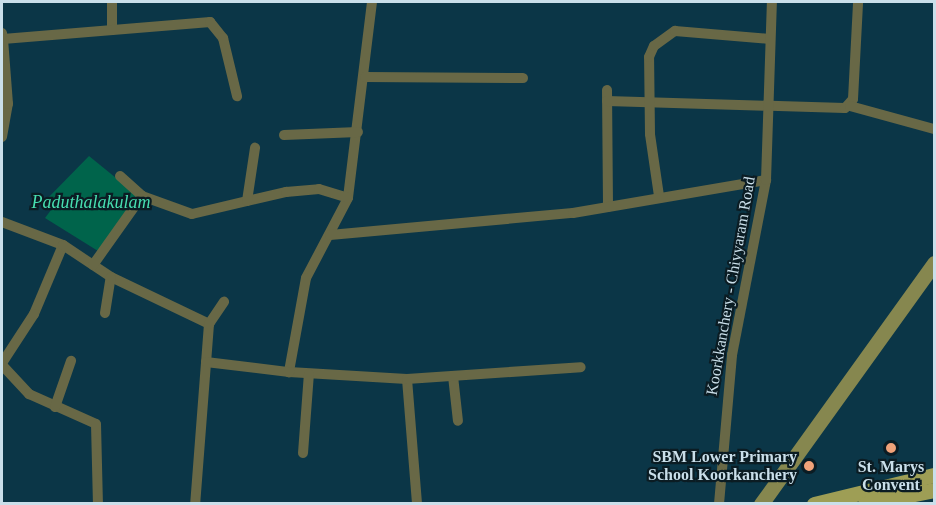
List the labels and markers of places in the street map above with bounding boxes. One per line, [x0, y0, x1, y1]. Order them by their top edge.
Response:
marker: St. Marys Convent [884, 441, 898, 455]
place label: SBM Lower Primary School Koorkanchery [648, 447, 797, 485]
place label: St. Marys Convent [858, 457, 924, 495]
marker: SBM Lower Primary School Koorkanchery [802, 459, 816, 473]

